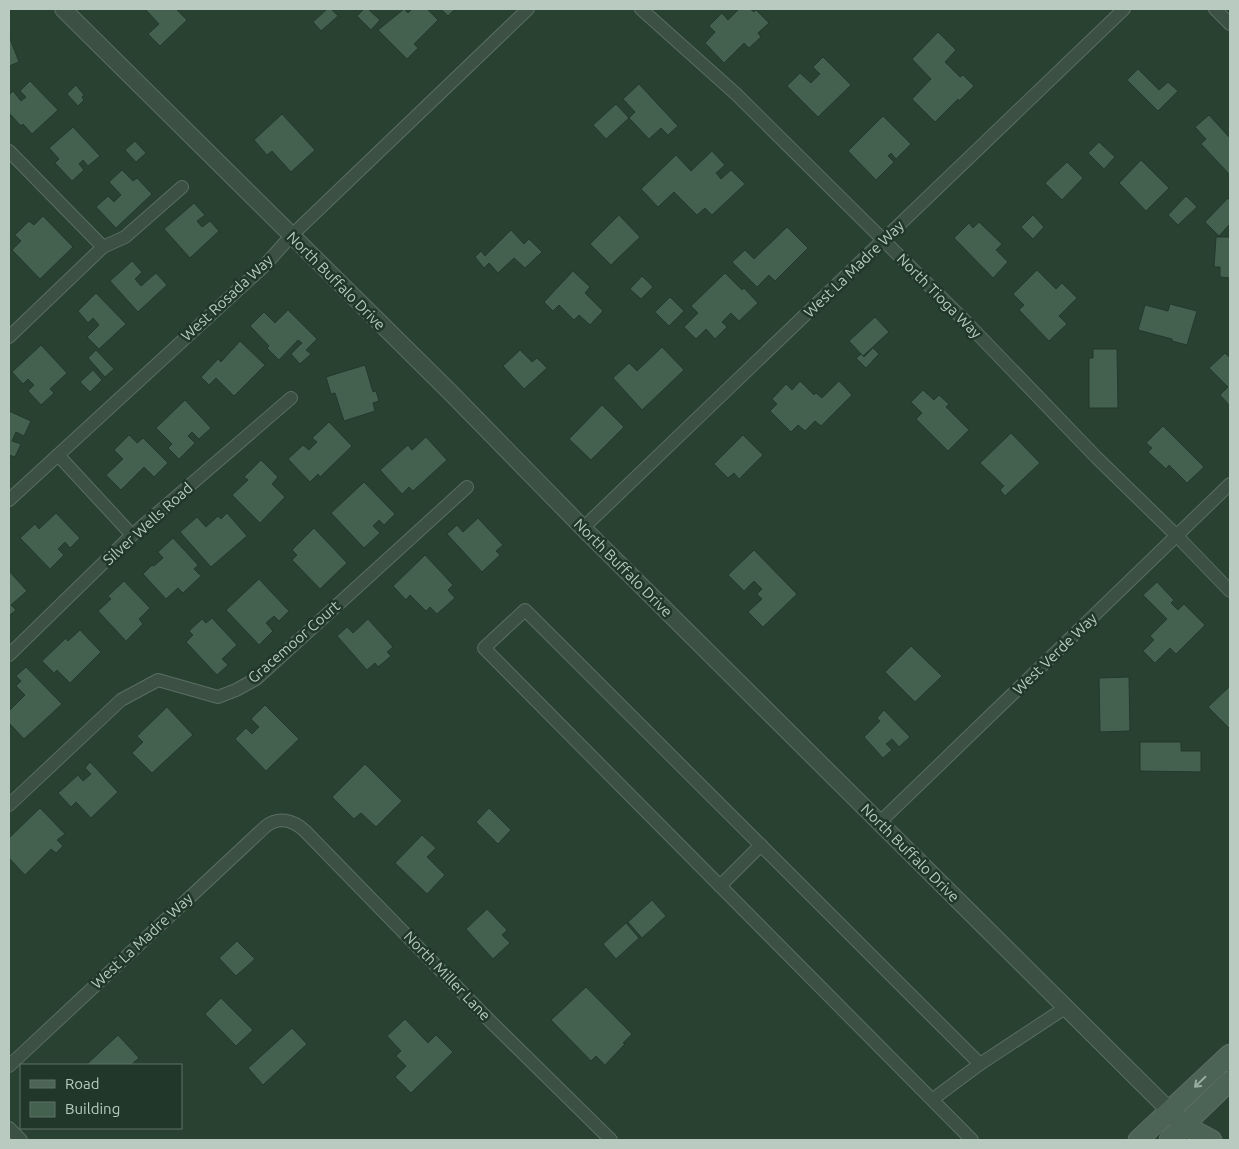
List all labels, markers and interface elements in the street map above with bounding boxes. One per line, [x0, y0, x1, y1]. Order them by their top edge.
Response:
street label: West La Madre Way [800, 217, 907, 321]
street label: North Buffalo Drive [284, 228, 389, 333]
street label: North Tioga Way [894, 250, 985, 341]
street label: West Rosada Way [178, 251, 276, 344]
street label: Silver Wells Road [99, 479, 196, 568]
street label: North Buffalo Drive [571, 515, 676, 620]
street label: Gracemoor Court [244, 597, 343, 686]
street label: West Verde Way [1009, 609, 1100, 698]
street label: North Buffalo Drive [858, 800, 963, 905]
street label: West La Madre Way [88, 889, 196, 992]
street label: North Miller Lane [401, 928, 494, 1024]
legend [20, 1064, 182, 1129]
text: Road [65, 1075, 100, 1092]
one-way arrow [1195, 1076, 1207, 1088]
text: Building [65, 1100, 120, 1117]

